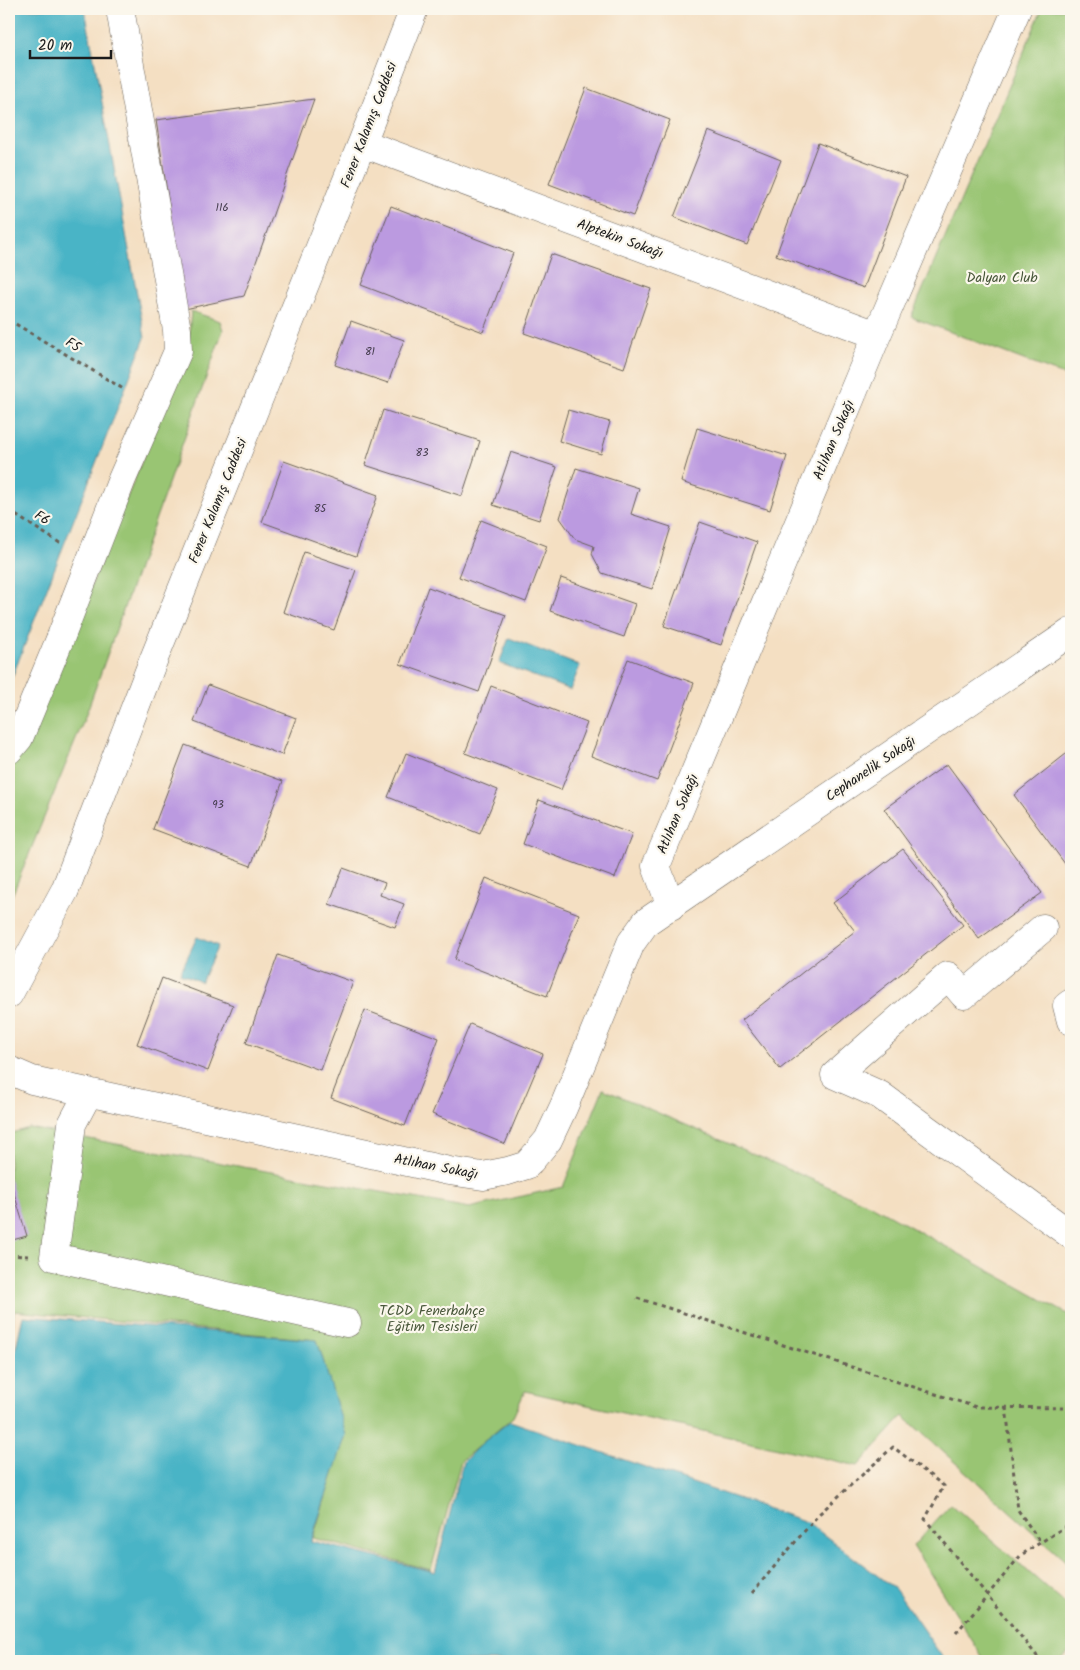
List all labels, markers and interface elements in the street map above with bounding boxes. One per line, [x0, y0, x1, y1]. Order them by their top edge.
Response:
scale bar [30, 28, 111, 60]
text: 20 m [38, 34, 72, 58]
street label: Fener Kalamış Caddesi [335, 58, 403, 191]
house number: 116 [215, 199, 229, 217]
street label: Alptekin Sokağı [574, 213, 667, 265]
park label: Dalyan Club [966, 267, 1038, 289]
street label: F5 [61, 332, 86, 359]
house number: 81 [365, 343, 375, 361]
street label: Atlıhan Sokağı [807, 396, 861, 484]
street label: Fener Kalamış Caddesi [183, 434, 253, 567]
house number: 83 [416, 444, 428, 462]
house number: 85 [314, 500, 327, 518]
street label: F6 [30, 505, 54, 531]
street label: Cephanelik Sokağı [821, 730, 921, 808]
street label: Atlıhan Sokağı [651, 770, 705, 858]
house number: 93 [212, 796, 224, 814]
street label: Atlıhan Sokağı [392, 1148, 480, 1186]
park label: TCDD Fenerbahçe Eğitim Tesisleri [379, 1300, 485, 1338]

